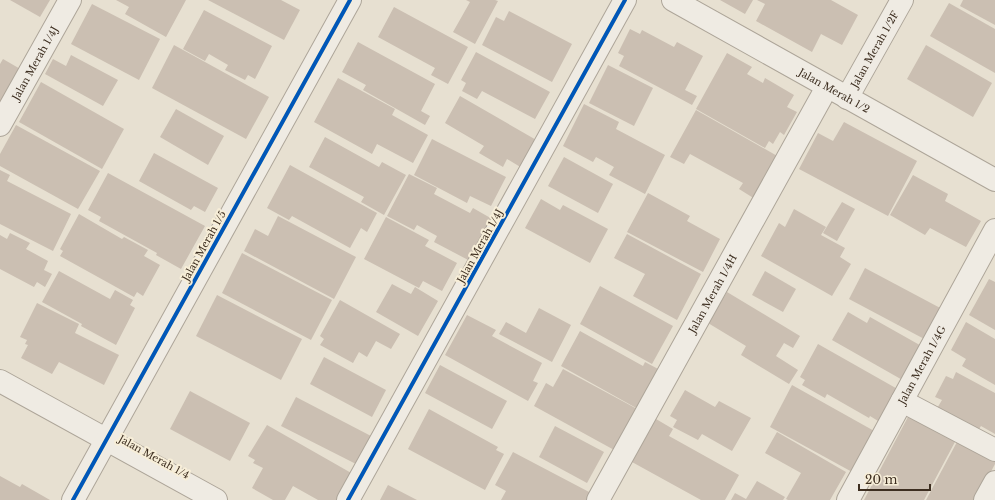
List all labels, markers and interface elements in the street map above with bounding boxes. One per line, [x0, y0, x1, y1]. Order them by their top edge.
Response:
street label: Jalan Merah 1/2F [847, 8, 901, 92]
street label: Jalan Merah 1/4J [8, 24, 61, 104]
street label: Jalan Merah 1/2 [795, 64, 872, 115]
street label: Jalan Merah 1/4J [453, 207, 506, 287]
street label: Jalan Merah 1/5 [178, 208, 229, 285]
street label: Jalan Merah 1/4H [684, 252, 740, 337]
street label: Jalan Merah 1/4G [894, 323, 948, 408]
street label: Jalan Merah 1/4 [115, 431, 192, 482]
scale bar [859, 466, 930, 492]
text: 20 m [865, 472, 897, 487]

